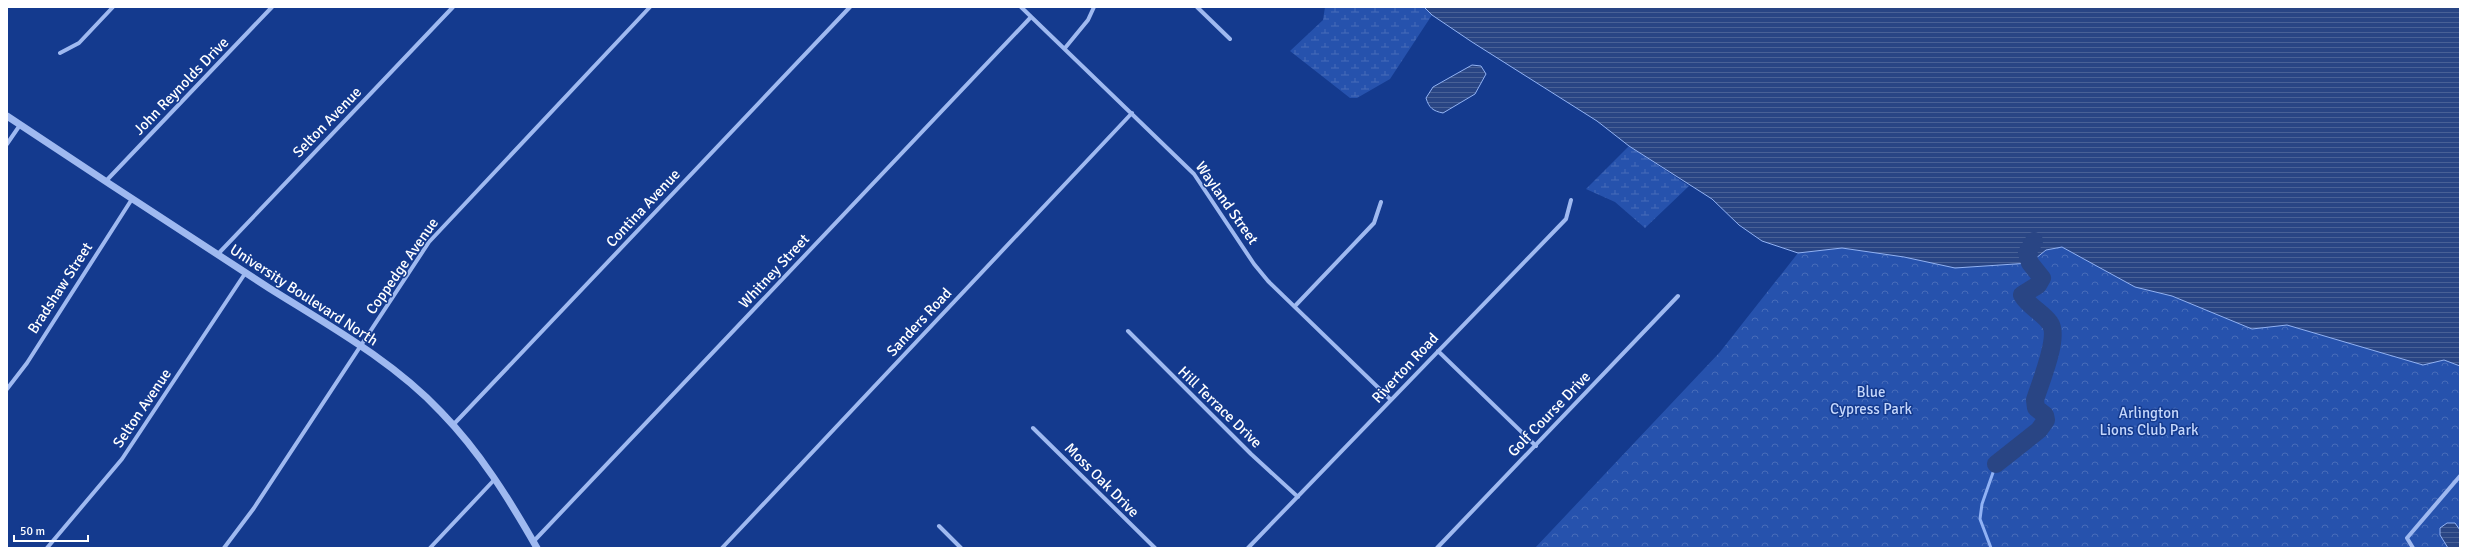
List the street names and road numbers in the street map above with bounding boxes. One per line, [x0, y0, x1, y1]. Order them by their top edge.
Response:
street label: John Reynolds Drive [130, 33, 232, 139]
street label: Selton Avenue [289, 83, 365, 161]
street label: Wayland Street [1192, 158, 1262, 248]
street label: Contina Avenue [602, 165, 684, 251]
street label: Coppedge Avenue [362, 214, 442, 318]
street label: Whitney Street [735, 230, 813, 312]
street label: Bradshaw Street [24, 239, 96, 337]
street label: University Boulevard North [227, 240, 381, 350]
street label: Sanders Road [883, 284, 955, 360]
street label: Riverton Road [1368, 329, 1442, 407]
street label: Hill Terrace Drive [1174, 362, 1266, 452]
street label: Selton Avenue [109, 365, 175, 451]
street label: Golf Course Drive [1504, 368, 1594, 460]
street label: Moss Oak Drive [1061, 439, 1143, 521]

